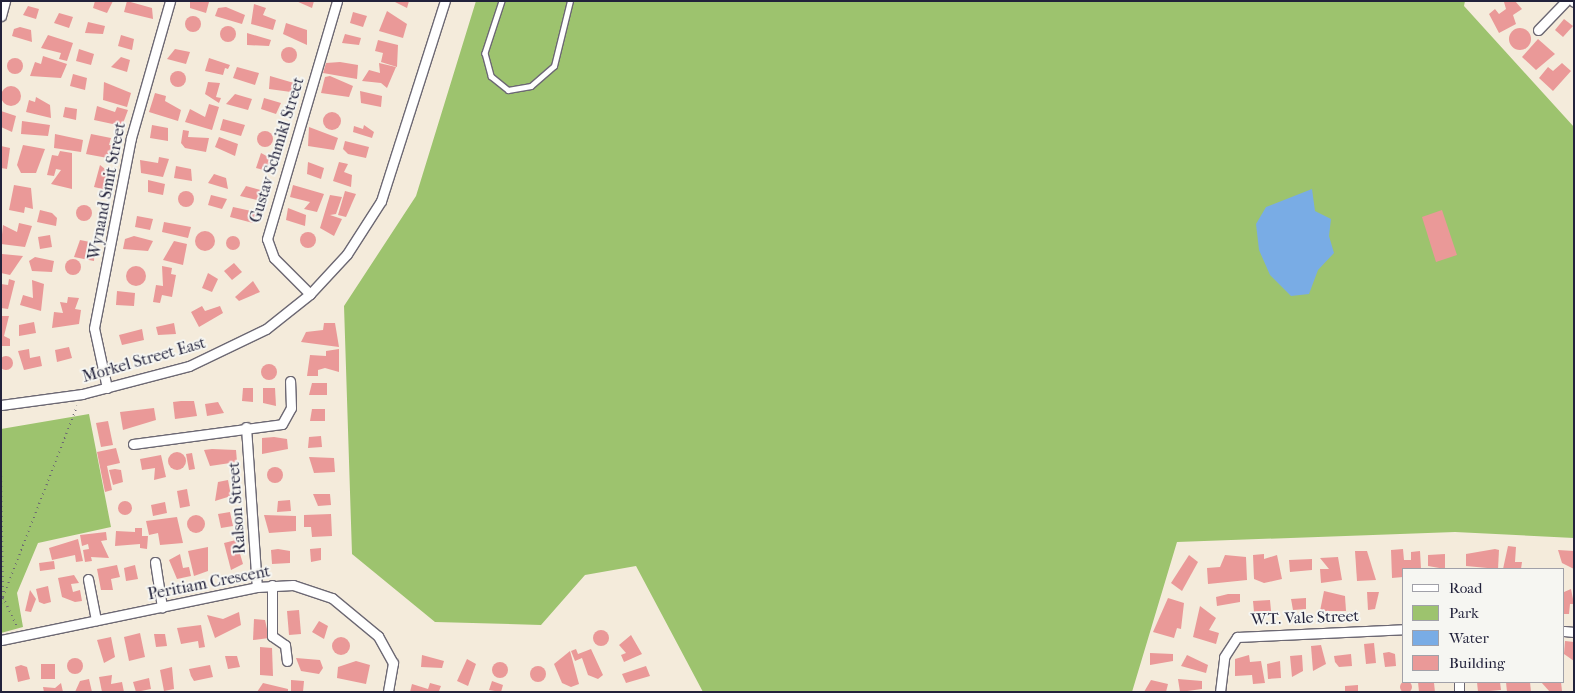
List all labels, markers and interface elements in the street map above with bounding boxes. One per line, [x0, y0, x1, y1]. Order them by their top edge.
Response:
street label: Gustav Schmikl Street [246, 75, 308, 225]
street label: Wynand Smit Street [84, 121, 130, 261]
street label: Morkel Street East [80, 333, 208, 387]
street label: Ralson Street [224, 461, 250, 555]
street label: Peritiam Crescent [146, 562, 272, 604]
legend [1402, 568, 1565, 683]
text: Road [1449, 579, 1482, 597]
text: Park [1449, 604, 1479, 622]
street label: W.T. Vale Street [1251, 607, 1359, 629]
text: Water [1449, 629, 1489, 647]
text: Building [1449, 654, 1505, 672]

